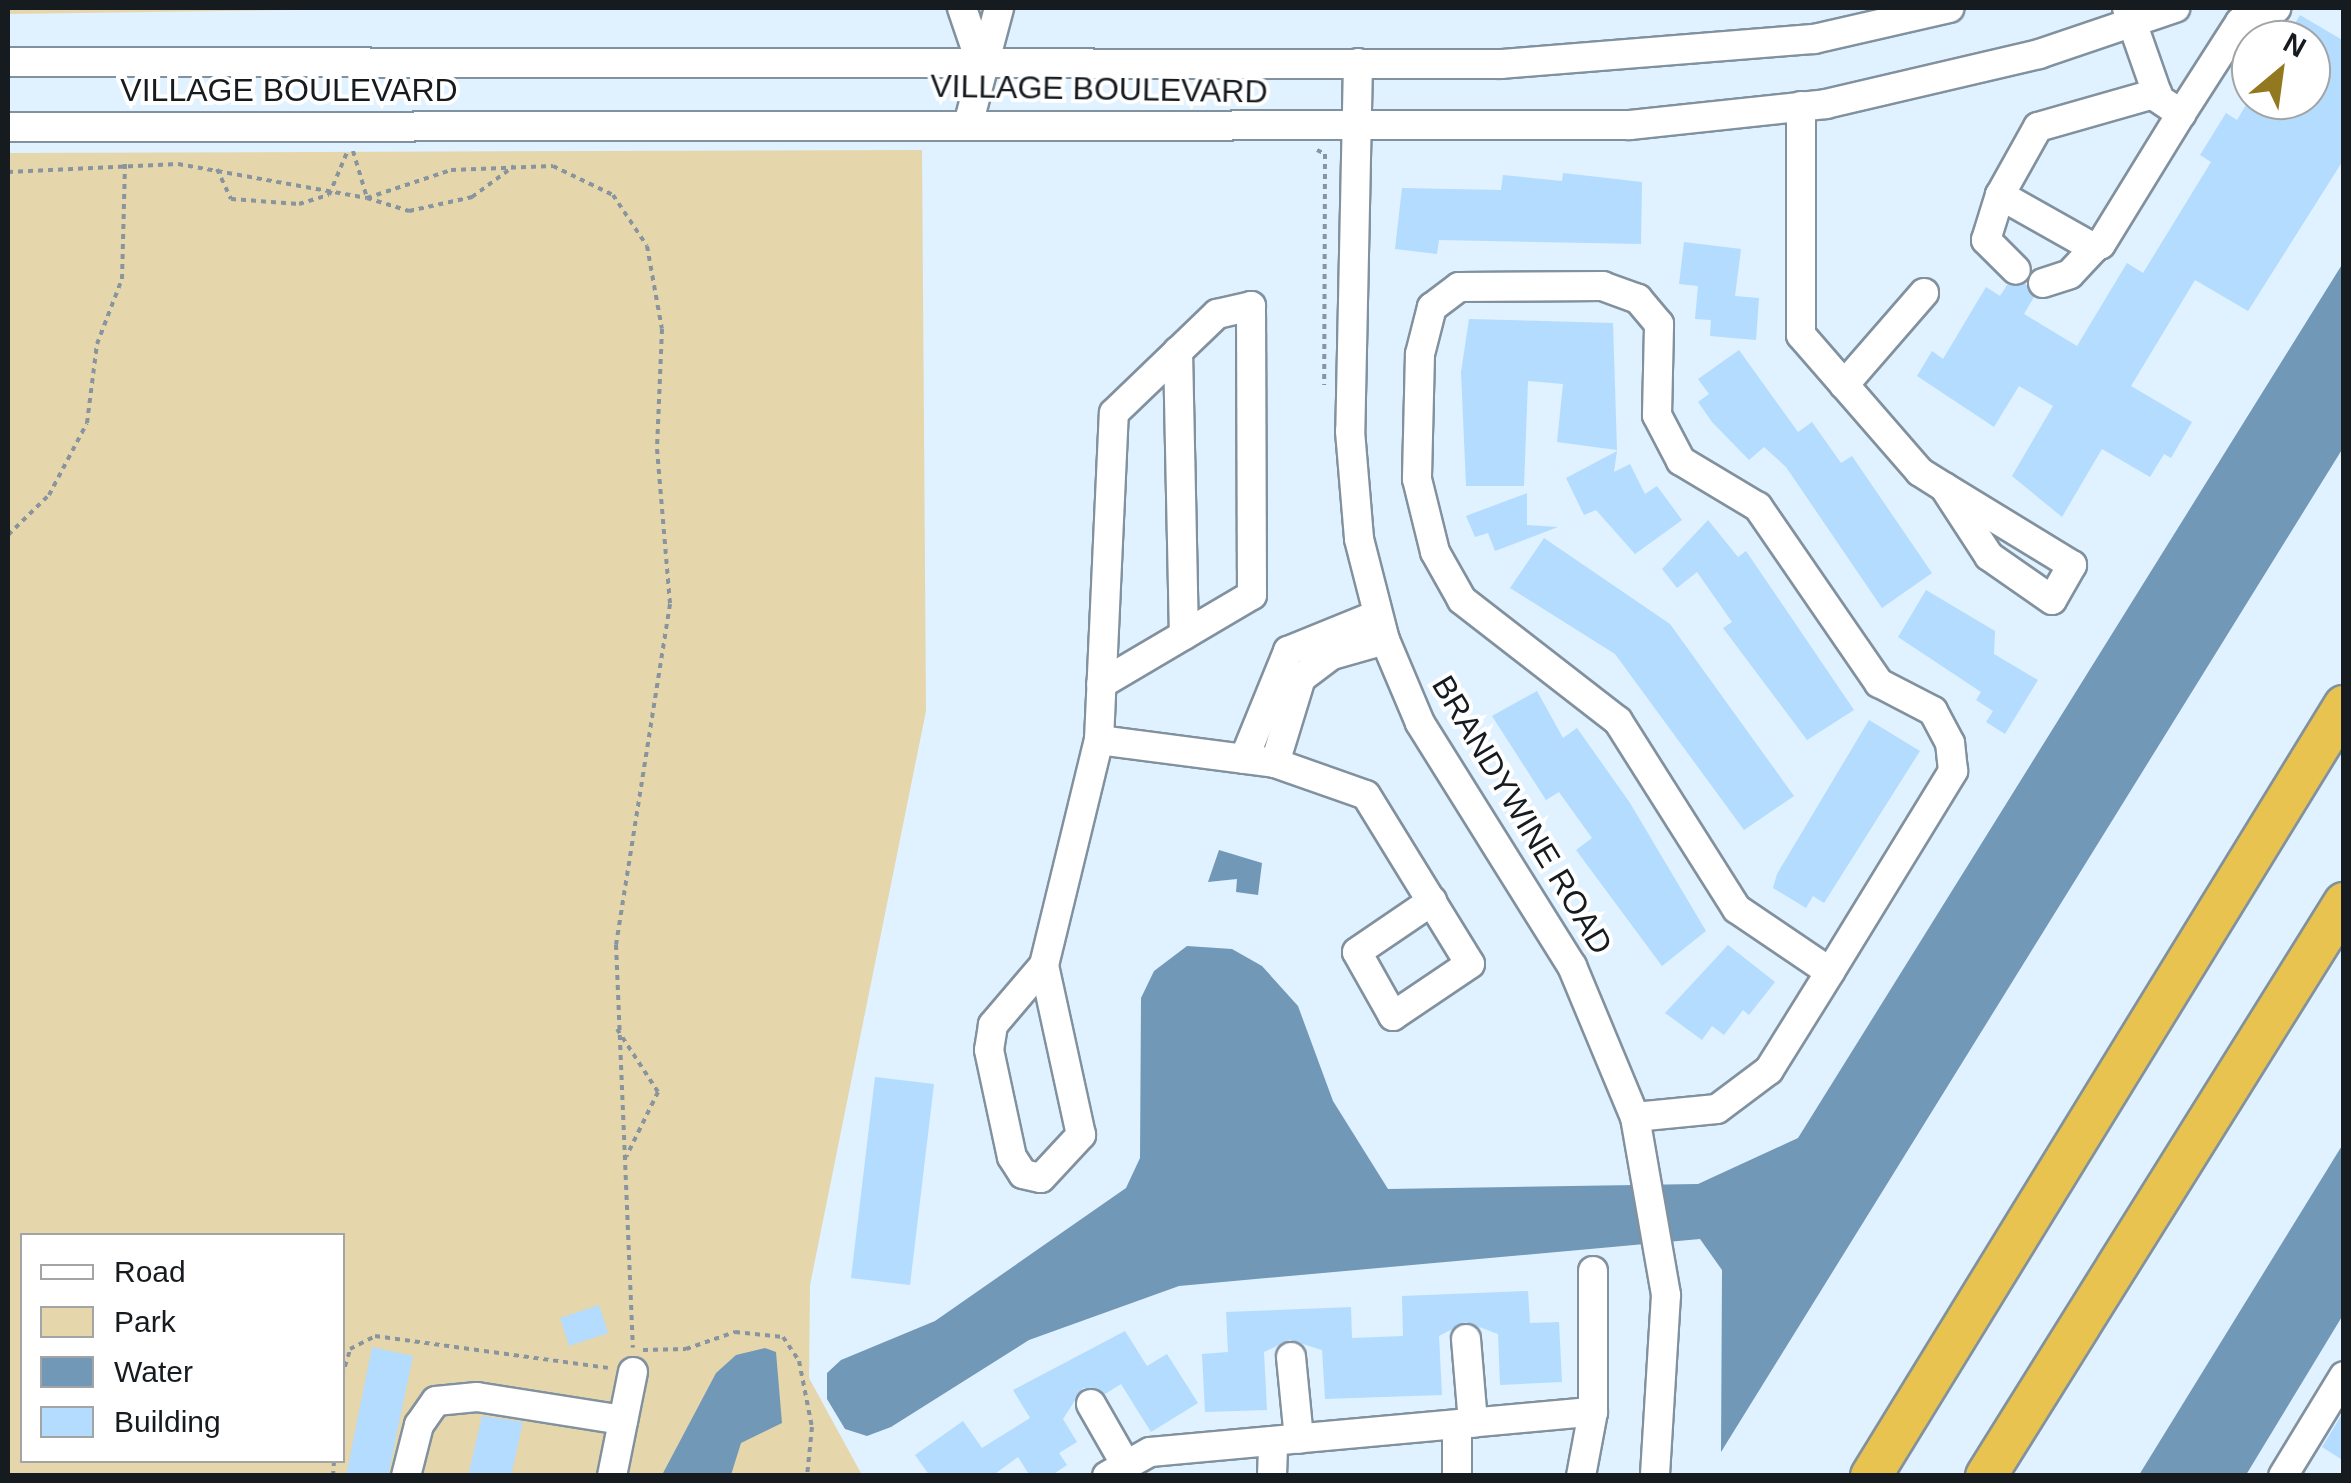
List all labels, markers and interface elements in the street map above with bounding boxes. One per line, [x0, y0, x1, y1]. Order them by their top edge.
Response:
north arrow [2231, 20, 2331, 120]
text: N [2278, 27, 2311, 64]
street label: VILLAGE BOULEVARD [930, 67, 1268, 111]
street label: VILLAGE BOULEVARD [120, 71, 458, 109]
street label: BRANDYWINE ROAD [1424, 669, 1620, 961]
legend [20, 1233, 345, 1463]
text: Road [114, 1255, 186, 1288]
text: Park [114, 1305, 176, 1338]
text: Water [114, 1355, 193, 1388]
text: Building [114, 1405, 221, 1438]

